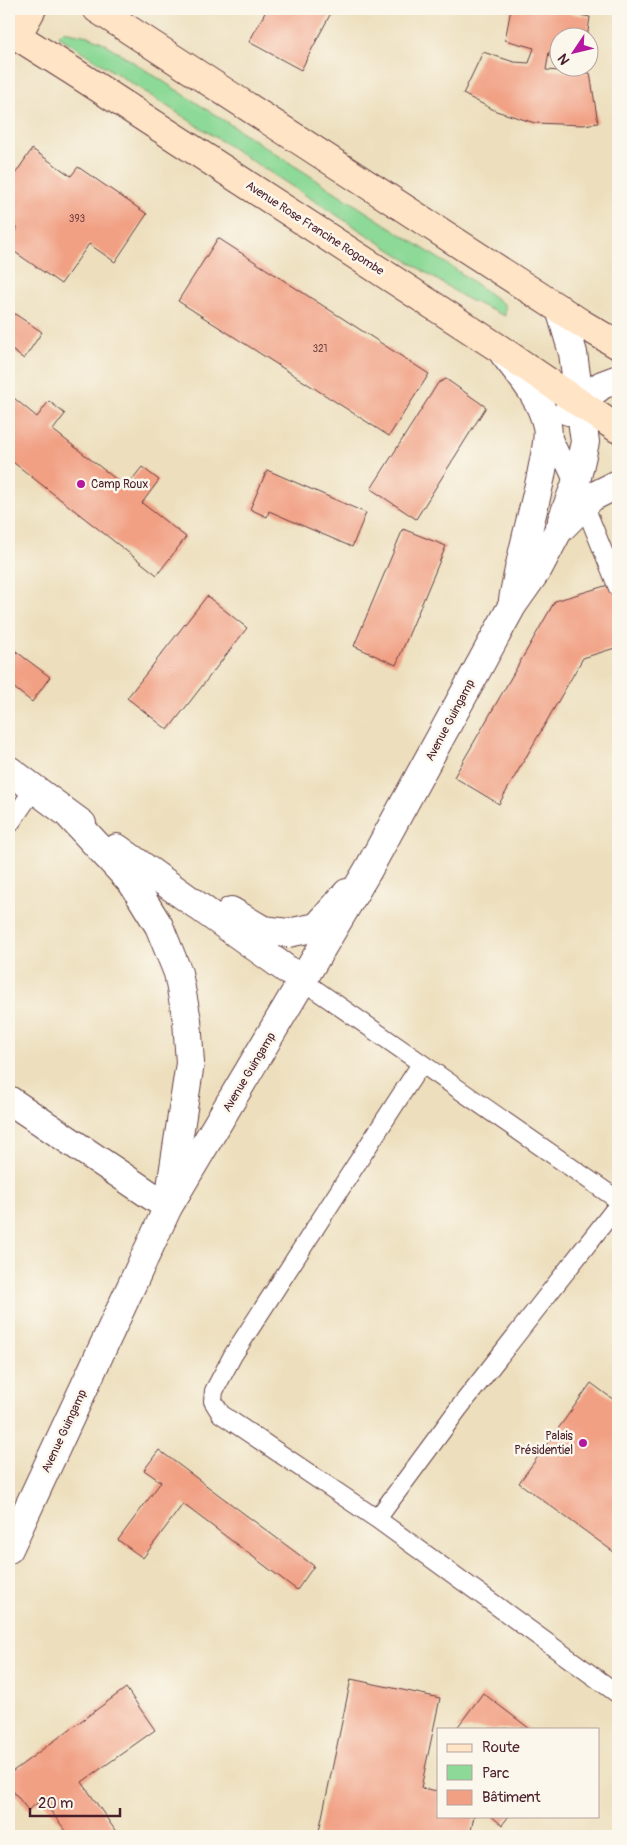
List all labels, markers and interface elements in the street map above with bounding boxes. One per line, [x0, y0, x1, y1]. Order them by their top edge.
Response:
north arrow [550, 28, 600, 78]
text: N [554, 50, 573, 68]
street label: Avenue Rose Francine Rogombe [243, 178, 387, 279]
house number: 393 [69, 213, 86, 225]
house number: 321 [312, 343, 328, 355]
place label: Camp Roux [91, 477, 148, 492]
marker: Camp Roux [75, 478, 87, 490]
street label: Avenue Guingamp [423, 677, 478, 764]
street label: Avenue Guingamp [220, 1029, 279, 1115]
street label: Avenue Guingamp [39, 1387, 90, 1475]
place label: Palais Présidentiel [514, 1429, 574, 1458]
marker: Palais Présidentiel [577, 1437, 589, 1449]
legend [437, 1728, 600, 1818]
text: Route [482, 1738, 520, 1757]
text: Parc [482, 1764, 510, 1783]
scale bar [30, 1785, 120, 1817]
text: Bâtiment [482, 1788, 542, 1807]
text: 20 m [38, 1794, 73, 1813]

